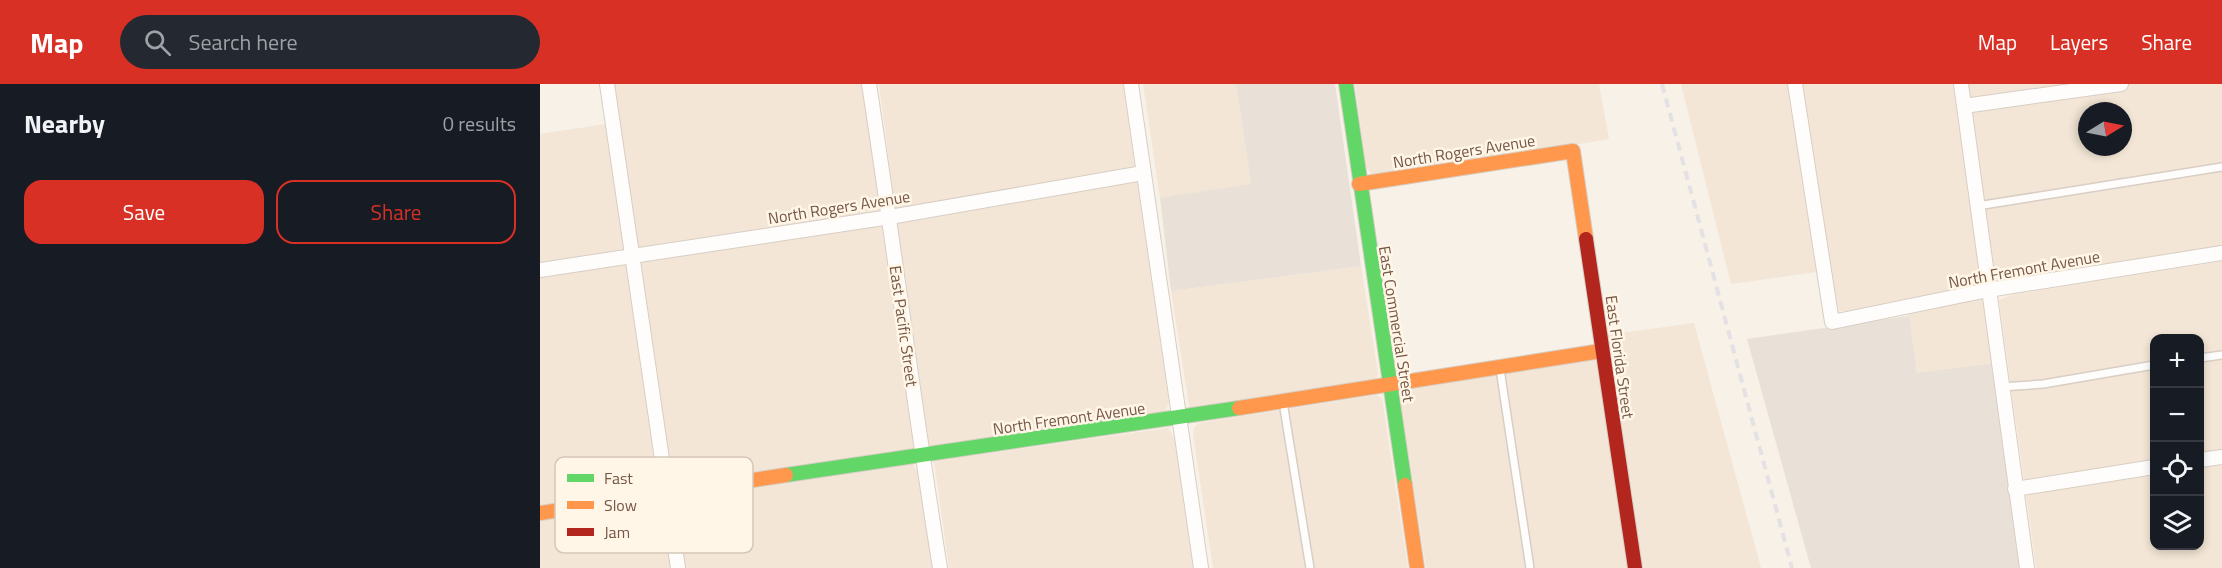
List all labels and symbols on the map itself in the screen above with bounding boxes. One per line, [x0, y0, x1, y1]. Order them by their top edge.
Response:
north arrow [2078, 102, 2132, 156]
street label: North Rogers Avenue [1391, 128, 1537, 174]
street label: North Rogers Avenue [766, 184, 912, 230]
street label: East Commercial Street [1373, 244, 1421, 404]
street label: North Fremont Avenue [1946, 244, 2102, 294]
street label: East Pacific Street [884, 264, 924, 388]
street label: East Florida Street [1599, 294, 1641, 421]
street label: North Fremont Avenue [991, 395, 1147, 441]
legend [555, 457, 753, 553]
text: Fast [604, 466, 633, 490]
text: Slow [604, 493, 637, 517]
text: Jam [604, 520, 630, 544]

